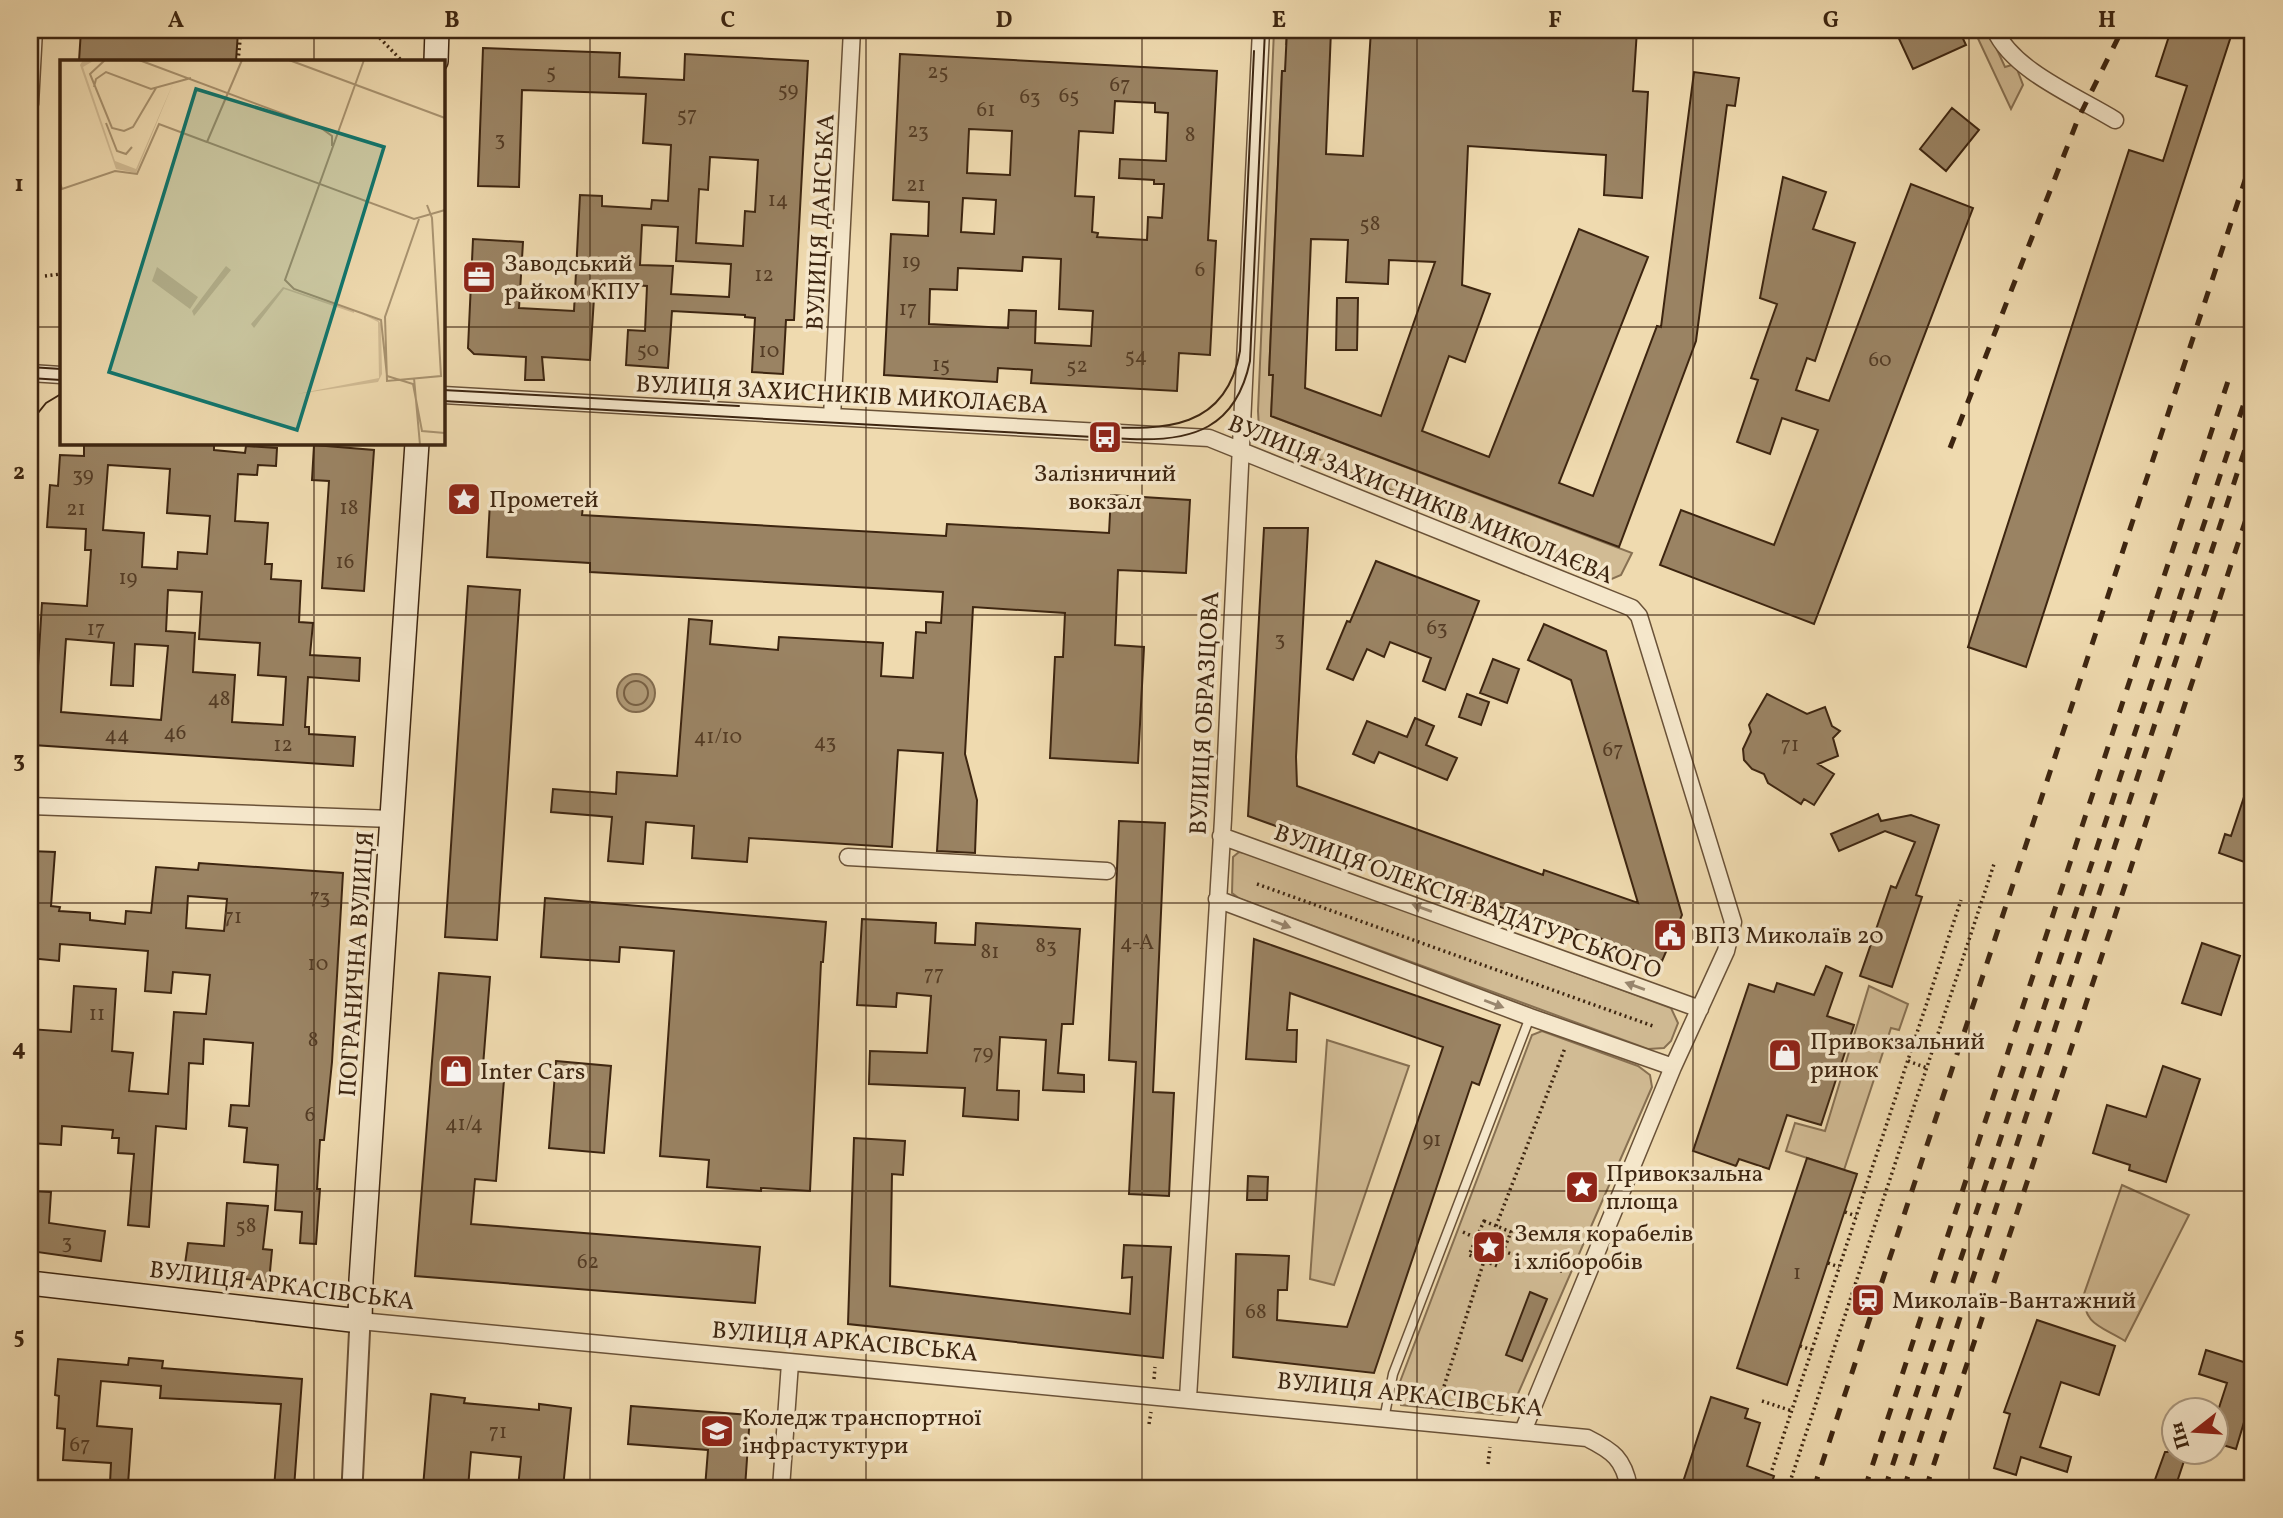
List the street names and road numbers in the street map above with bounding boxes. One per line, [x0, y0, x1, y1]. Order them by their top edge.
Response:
street label: ВУЛИЦЯ ДАНСЬКА [799, 113, 845, 331]
street label: ВУЛИЦЯ ЗАХИСНИКІВ МИКОЛАЄВА [635, 368, 1049, 424]
street label: ВУЛИЦЯ ЗАХИСНИКІВ МИКОЛАЄВА [1222, 408, 1618, 594]
street label: ВУЛИЦЯ ОБРАЗЦОВА [1183, 590, 1229, 836]
street label: ВУЛИЦЯ ОЛЕКСІЯ ВАДАТУРСЬКОГО [1269, 817, 1666, 989]
street label: ПОГРАНИЧНА ВУЛИЦЯ [332, 830, 384, 1098]
street label: ВУЛИЦЯ АРКАСІВСЬКА [147, 1254, 416, 1320]
street label: ВУЛИЦЯ АРКАСІВСЬКА [710, 1314, 979, 1372]
street label: ВУЛИЦЯ АРКАСІВСЬКА [1275, 1365, 1544, 1427]

